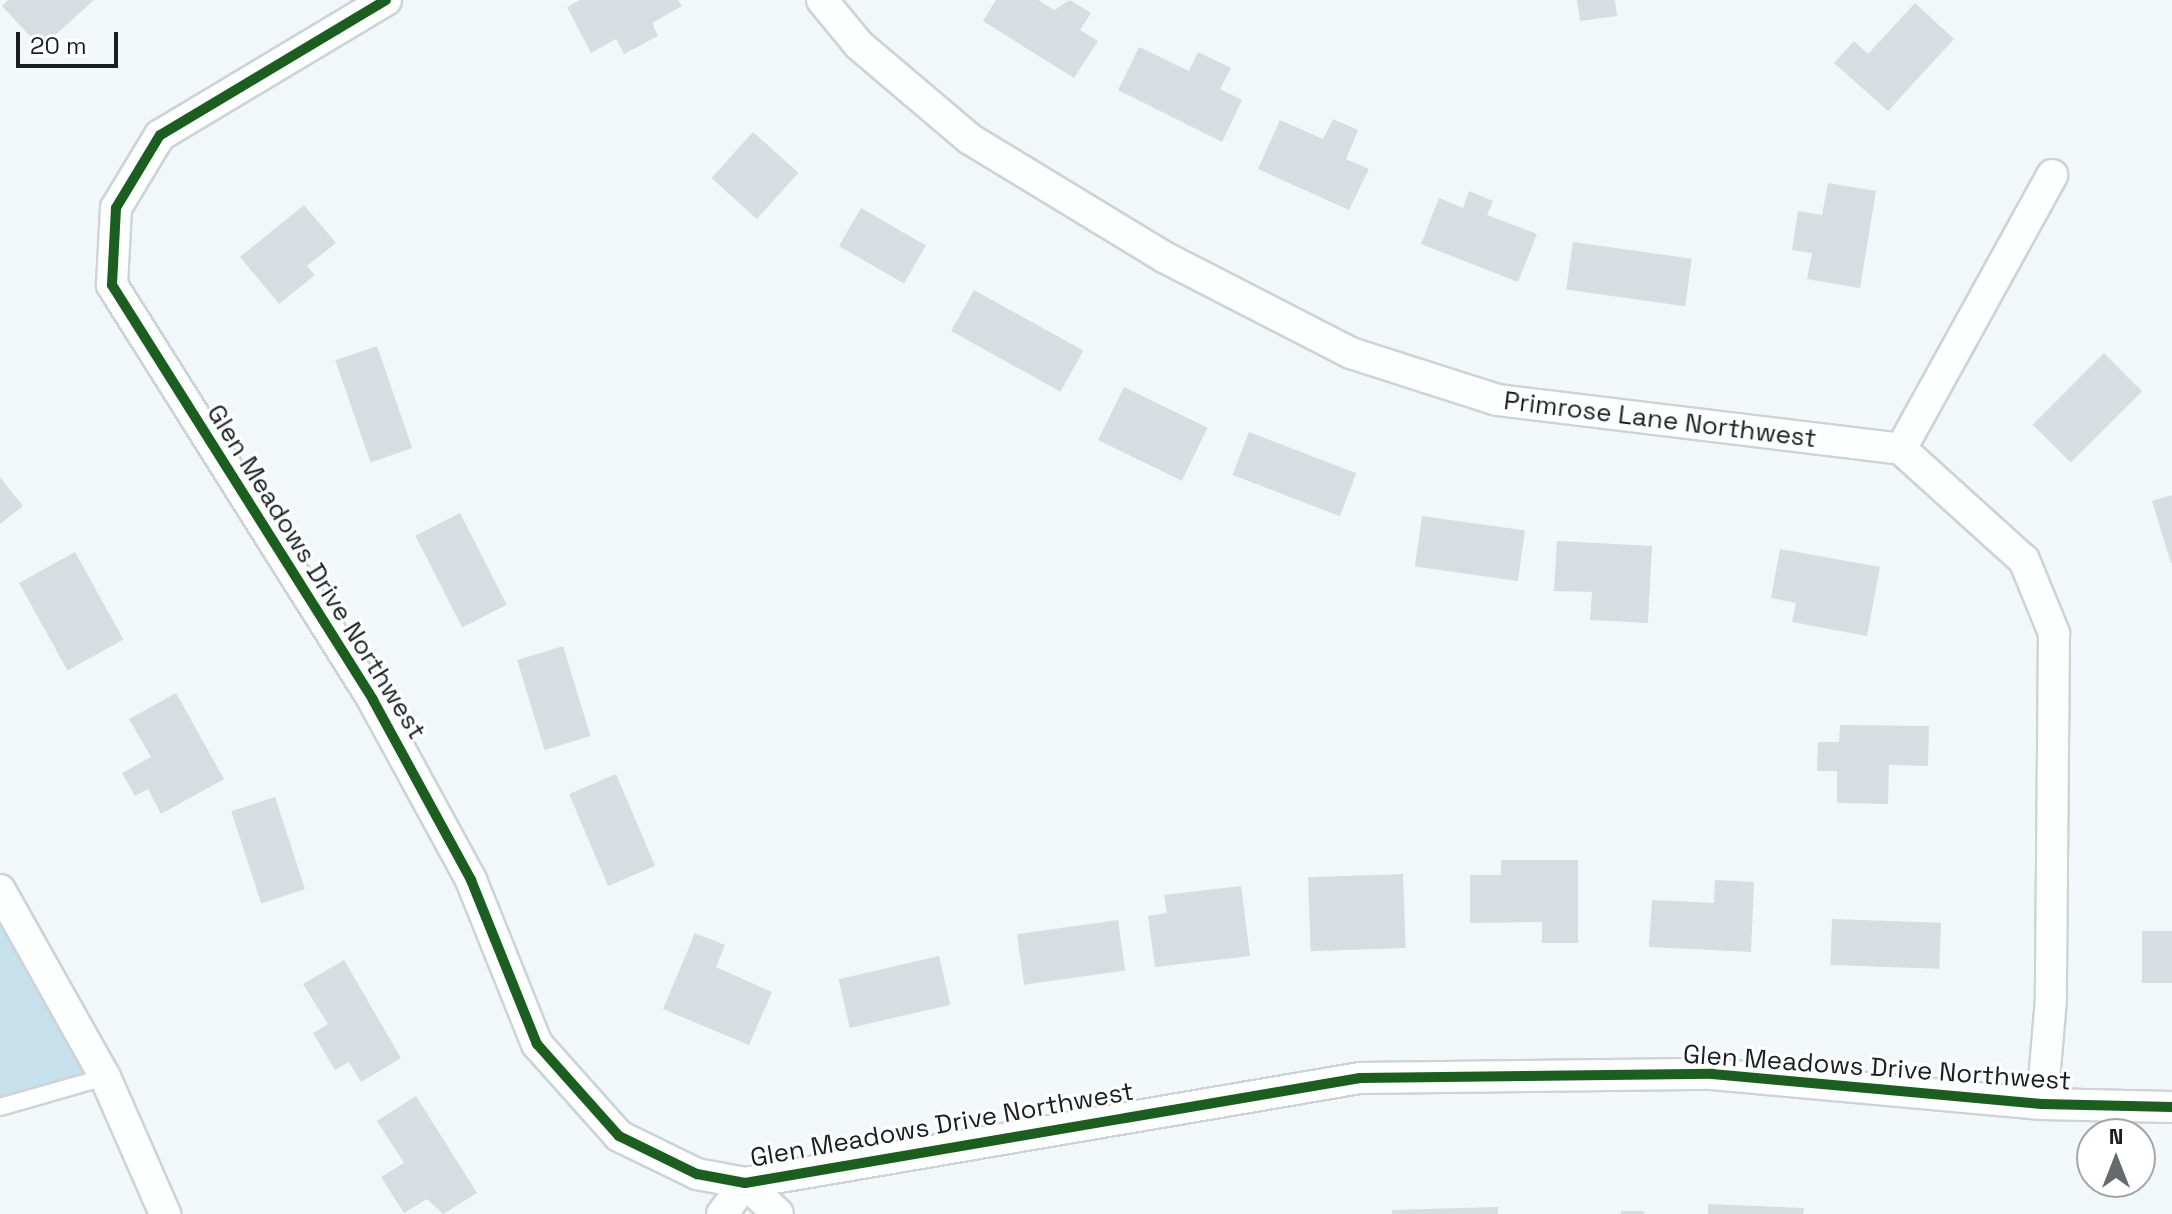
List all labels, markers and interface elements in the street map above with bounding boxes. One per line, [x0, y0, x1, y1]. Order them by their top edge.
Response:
scale bar [20, 16, 122, 66]
text: 20 m [30, 30, 87, 61]
street label: Primrose Lane Northwest [1502, 385, 1818, 455]
street label: Glen Meadows Drive Northwest [200, 399, 432, 745]
street label: Glen Meadows Drive Northwest [1682, 1039, 2072, 1097]
street label: Glen Meadows Drive Northwest [748, 1076, 1136, 1174]
north arrow [2076, 1118, 2156, 1198]
text: N [2109, 1122, 2123, 1150]

